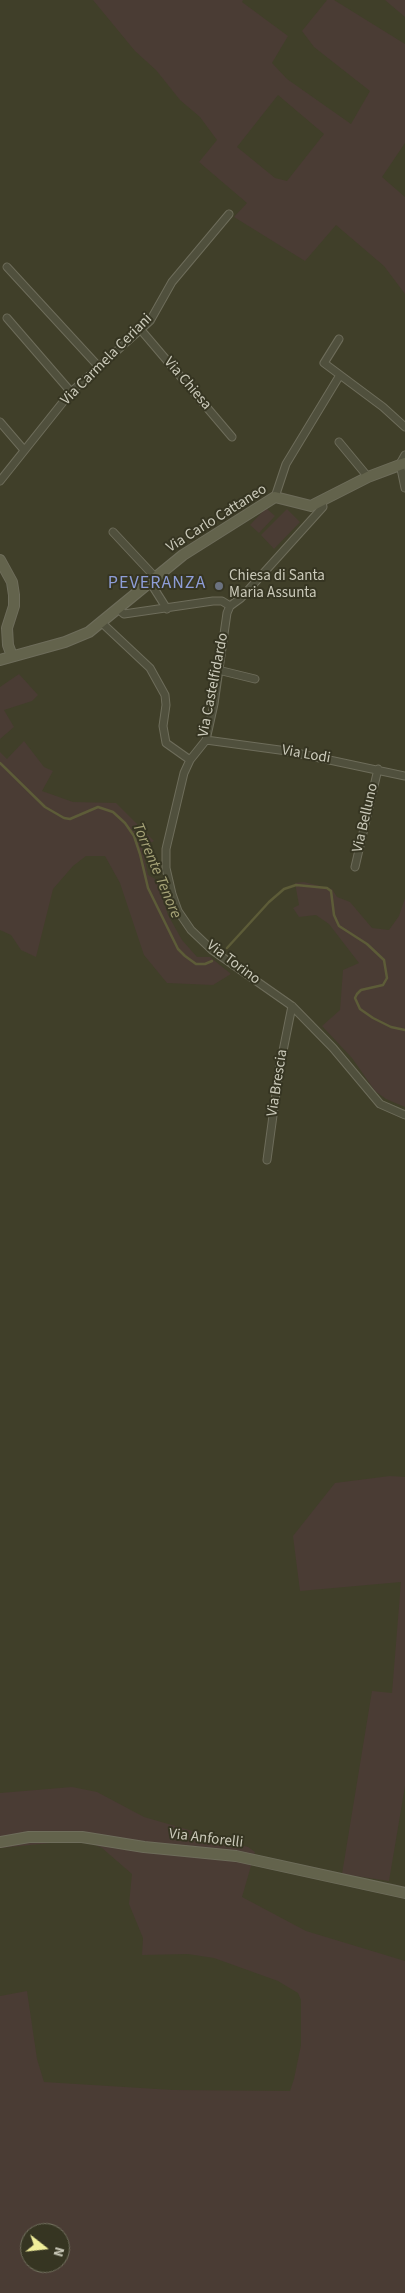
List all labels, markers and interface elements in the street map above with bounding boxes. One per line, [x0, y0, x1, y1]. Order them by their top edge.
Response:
street label: Via Carmela Ceriani [58, 311, 156, 409]
street label: Via Chiesa [159, 354, 215, 414]
street label: Via Carlo Cattaneo [163, 481, 271, 557]
place label: Chiesa di Santa Maria Assunta [229, 568, 325, 603]
district label: PEVERANZA [107, 573, 207, 595]
marker: Chiesa di Santa Maria Assunta [213, 580, 225, 592]
street label: Via Castelfidardo [195, 631, 233, 739]
street label: Via Lodi [280, 742, 332, 768]
street label: Via Belluno [349, 782, 383, 854]
water label: Torrente Tenore [127, 820, 185, 922]
street label: Via Torino [203, 937, 263, 989]
street label: Via Brescia [264, 1048, 292, 1118]
street label: Via Anforelli [168, 1826, 244, 1852]
north arrow [20, 2223, 70, 2273]
text: N [48, 2245, 69, 2259]

